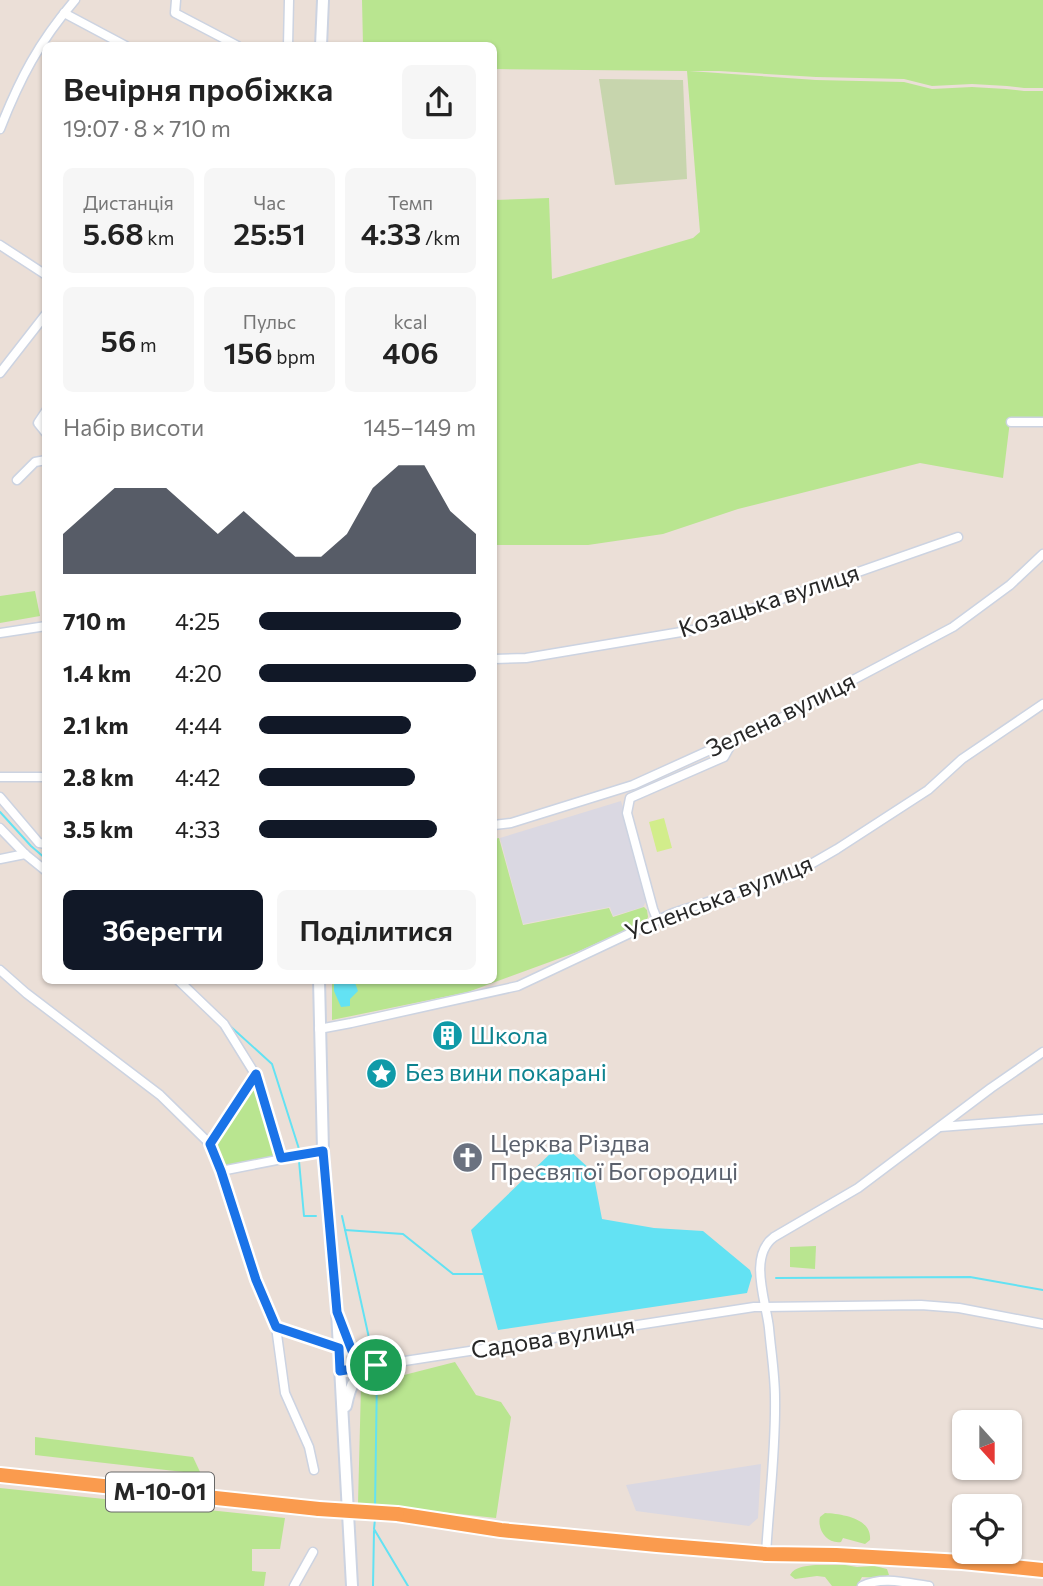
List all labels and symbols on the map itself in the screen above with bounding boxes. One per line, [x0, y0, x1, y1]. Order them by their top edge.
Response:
street label: Козацька вулиця [675, 557, 863, 642]
street label: Зелена вулиця [701, 665, 860, 762]
street label: Успенська вулиця [621, 848, 816, 946]
building icon: Школа [430, 1019, 464, 1053]
place label: Школа [470, 1020, 548, 1049]
place icon: Без вини покарані [365, 1056, 399, 1090]
place label: Без вини покарані [405, 1057, 607, 1086]
place label: Церква Різдва Пресвятої Богородиці [490, 1128, 738, 1185]
church icon: Церква Різдва Пресвятої Богородиці [450, 1141, 484, 1175]
street label: Садова вулиця [469, 1309, 637, 1364]
pin [346, 1335, 406, 1395]
north arrow [952, 1410, 1022, 1480]
road number: М-10-01 [106, 1472, 214, 1512]

